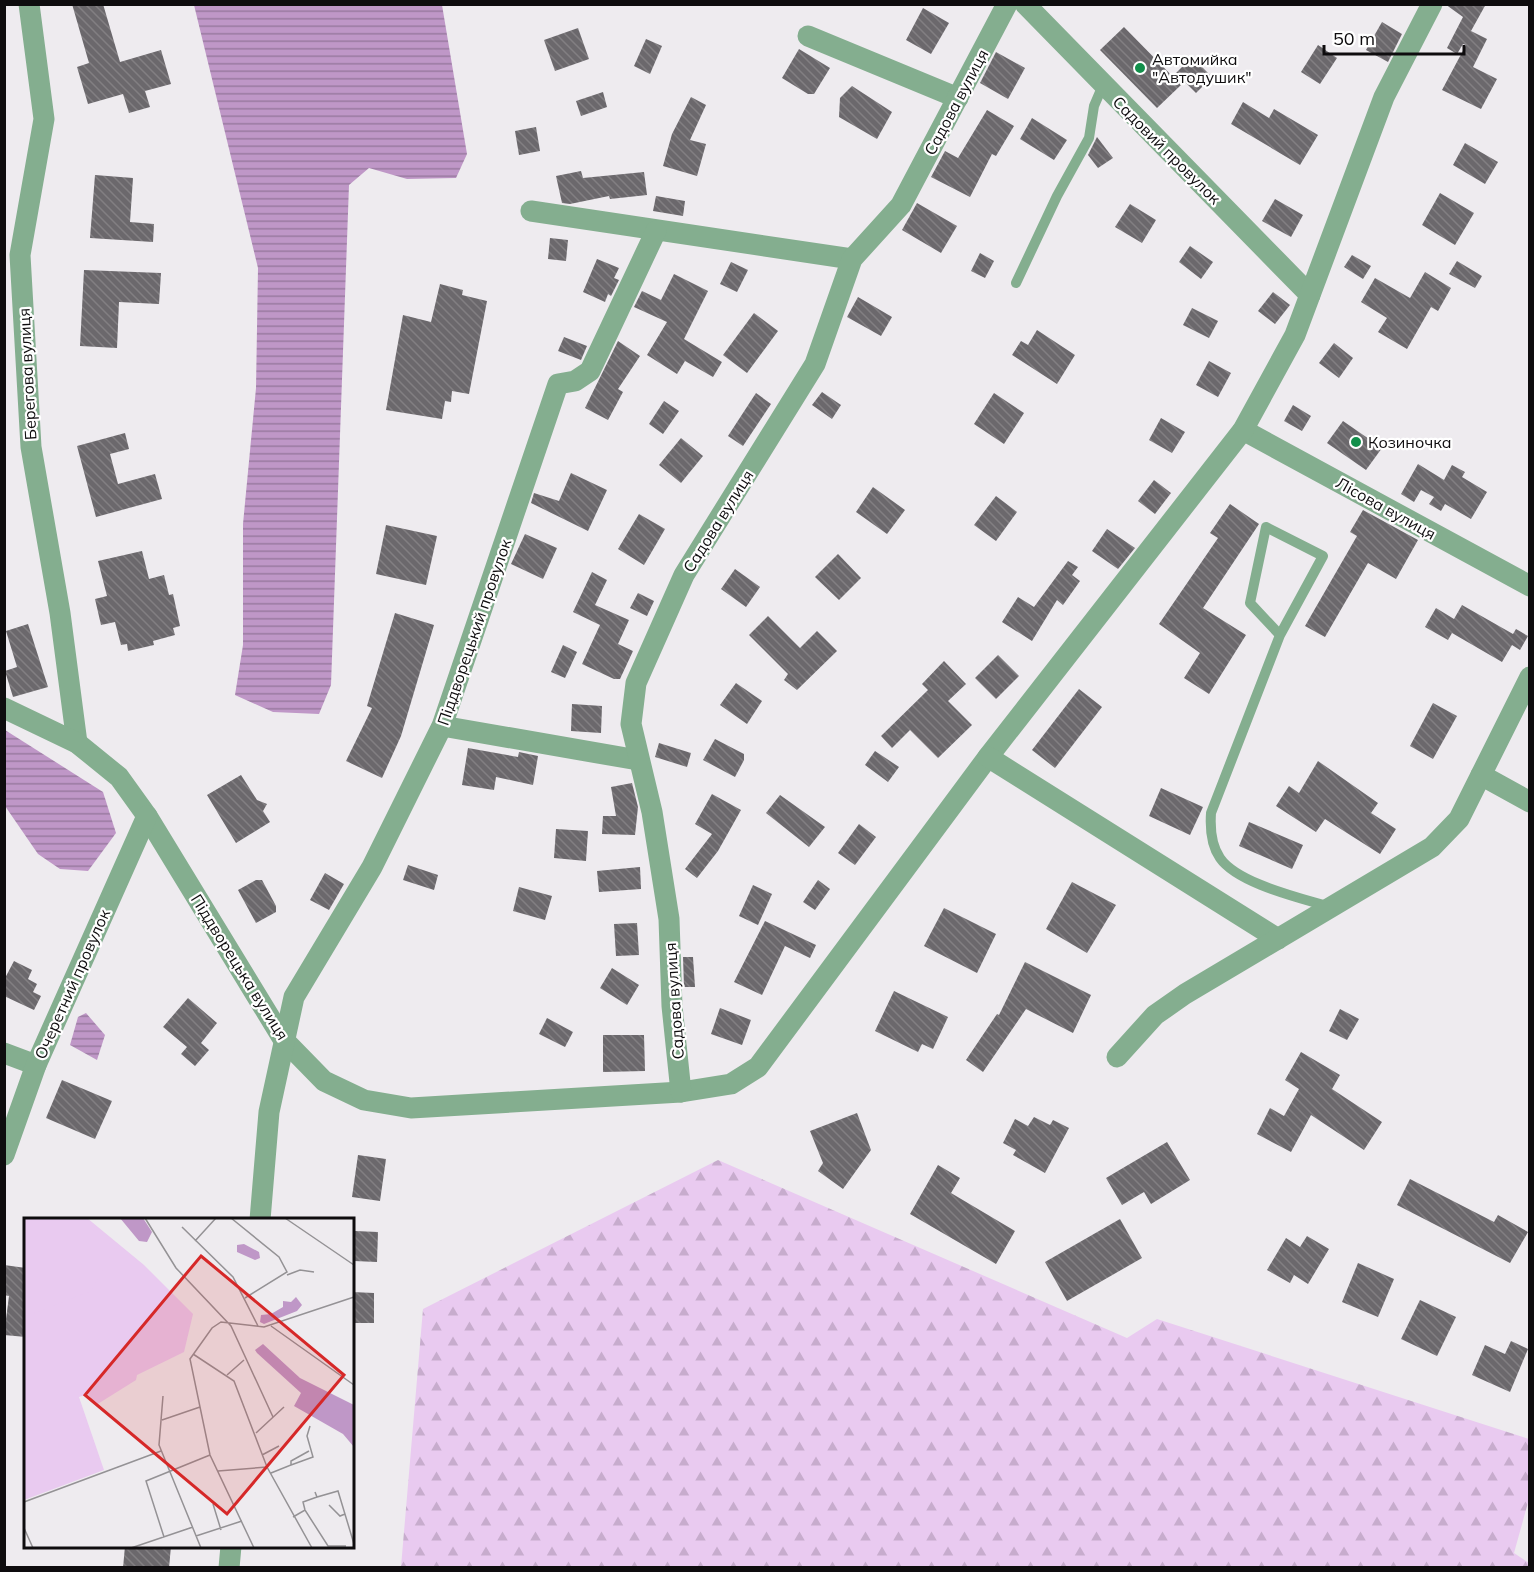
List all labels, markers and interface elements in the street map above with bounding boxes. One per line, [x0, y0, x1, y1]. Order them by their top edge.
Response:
scale bar [1324, 18, 1464, 56]
text: 50 m [1333, 27, 1375, 50]
street label: Садова вулиця [920, 46, 992, 158]
place label: Автомийка "Автодушик" [1152, 49, 1252, 87]
marker: Автомийка "Автодушик" [1133, 61, 1147, 75]
street label: Садовий провулок [1109, 92, 1225, 208]
street label: Берегова вулиця [14, 307, 40, 441]
place label: Козиночка [1368, 432, 1452, 452]
marker: Козиночка [1349, 435, 1363, 449]
street label: Садова вулиця [679, 466, 757, 576]
street label: Лісова вулиця [1333, 472, 1439, 544]
street label: Піддворецький провулок [433, 536, 515, 728]
street label: Піддворецька вулиця [187, 890, 293, 1044]
street label: Очеретний провулок [30, 906, 114, 1062]
street label: Садова вулиця [660, 942, 688, 1060]
inset map [24, 1218, 354, 1548]

